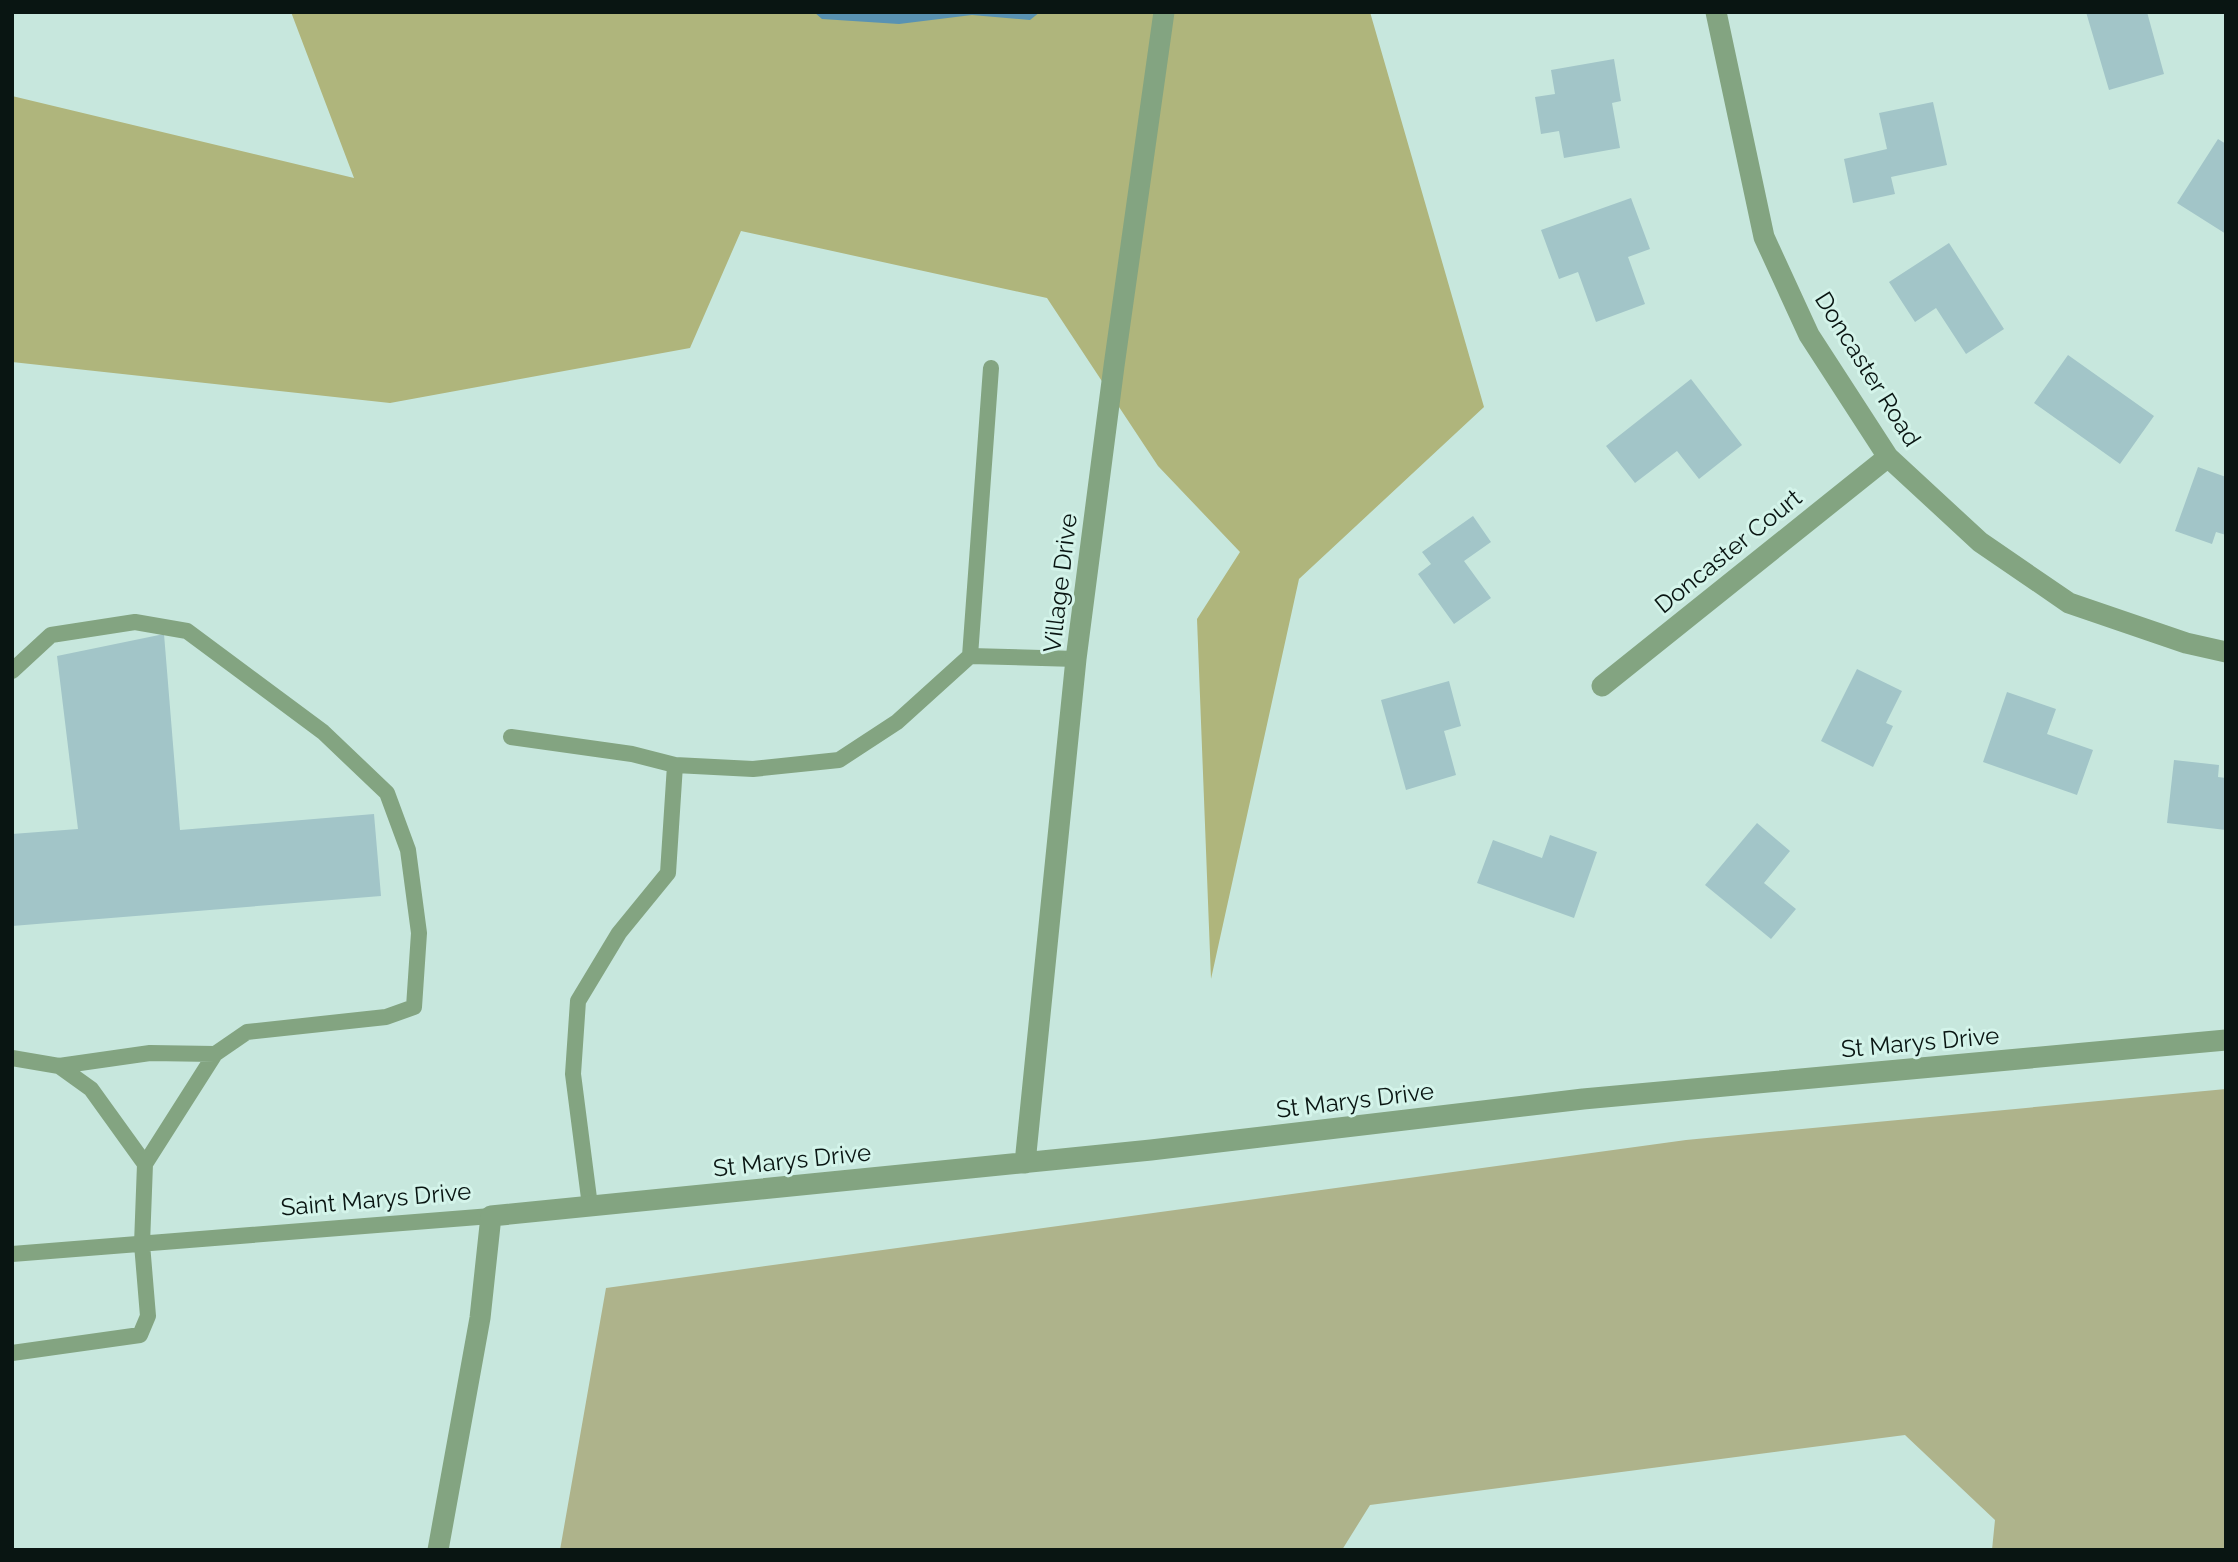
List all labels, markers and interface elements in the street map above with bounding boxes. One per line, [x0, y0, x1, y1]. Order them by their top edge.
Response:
street label: Doncaster Road [1809, 286, 1927, 452]
street label: Doncaster Court [1649, 483, 1807, 619]
street label: Village Drive [1037, 512, 1083, 654]
street label: St Marys Drive [1840, 1021, 2000, 1063]
street label: St Marys Drive [1275, 1076, 1435, 1124]
street label: St Marys Drive [712, 1137, 872, 1183]
street label: Saint Marys Drive [280, 1176, 472, 1222]

